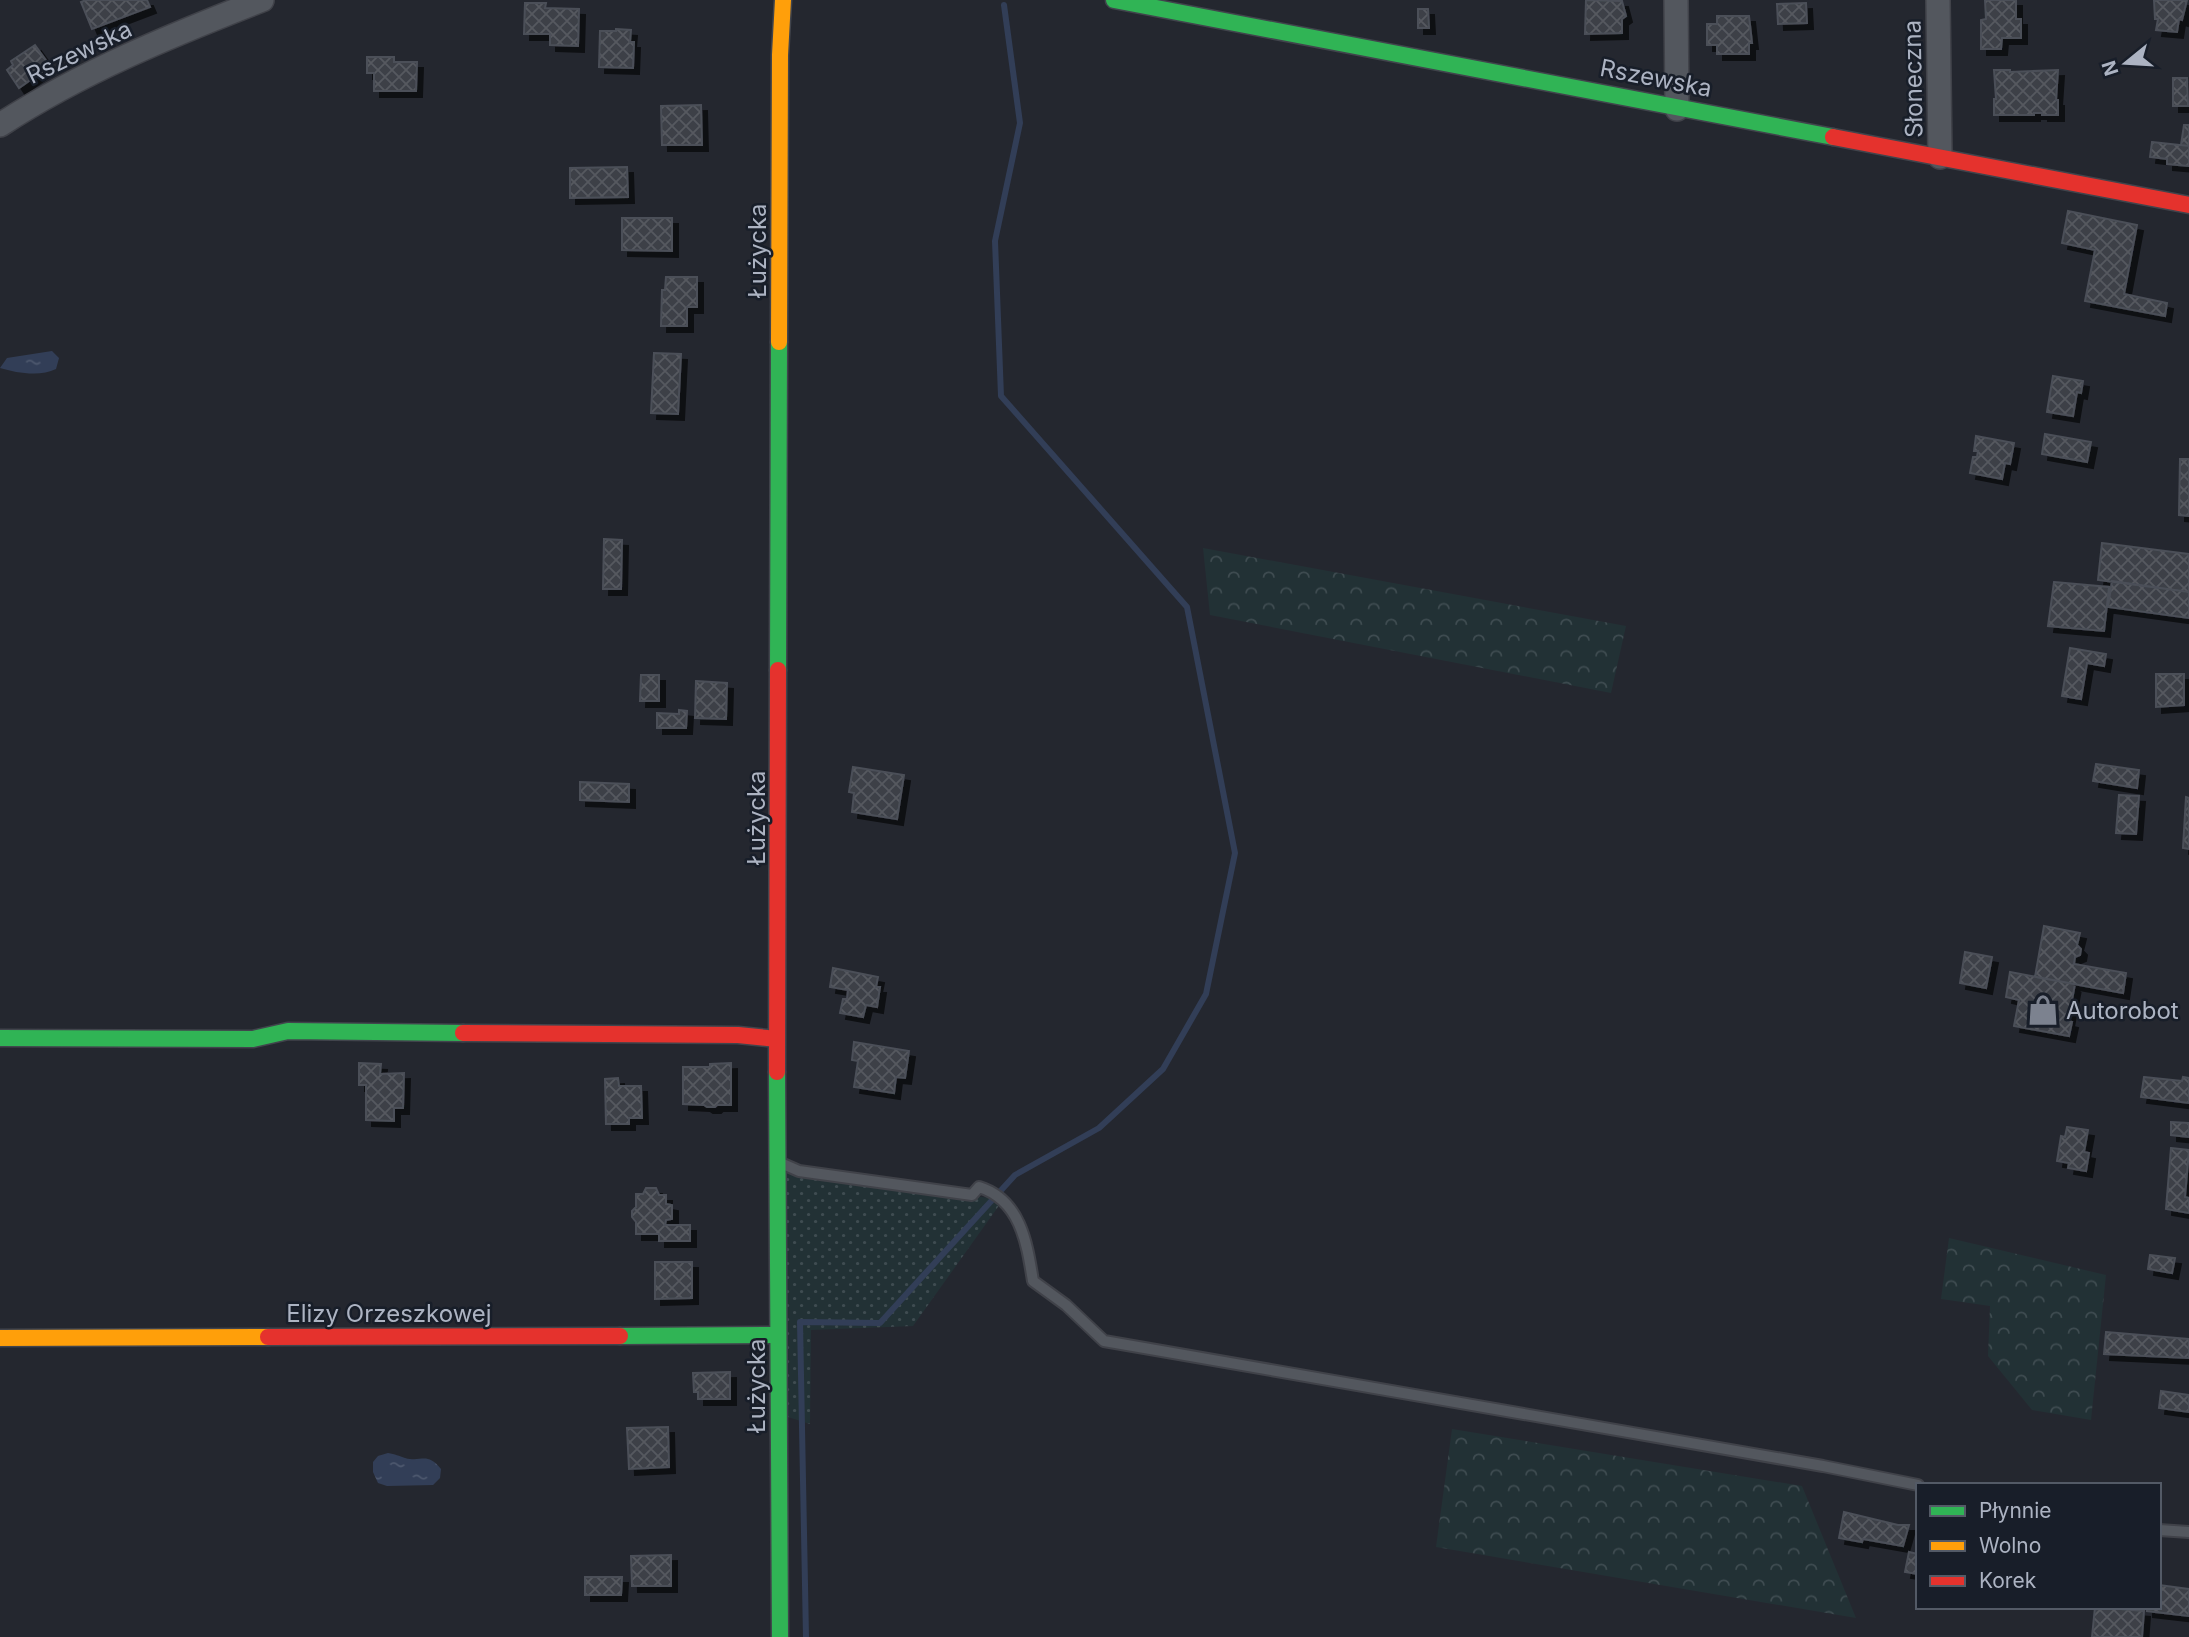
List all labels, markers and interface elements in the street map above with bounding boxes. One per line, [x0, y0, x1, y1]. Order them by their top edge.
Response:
street label: Rszewska [22, 14, 136, 90]
street label: Słoneczna [1897, 20, 1929, 138]
north arrow [2091, 28, 2161, 98]
street label: Rszewska [1598, 53, 1714, 103]
text: N [2097, 58, 2123, 79]
street label: Łużycka [743, 203, 772, 299]
street label: Łużycka [742, 770, 771, 866]
shop icon: Autorobot [2026, 993, 2060, 1027]
place label: Autorobot [2066, 996, 2179, 1025]
street label: Elizy Orzeszkowej [286, 1299, 492, 1328]
street label: Łużycka [742, 1338, 771, 1434]
legend [1916, 1483, 2161, 1609]
text: Płynnie [1979, 1498, 2052, 1523]
text: Wolno [1979, 1533, 2041, 1558]
text: Korek [1979, 1568, 2037, 1593]

